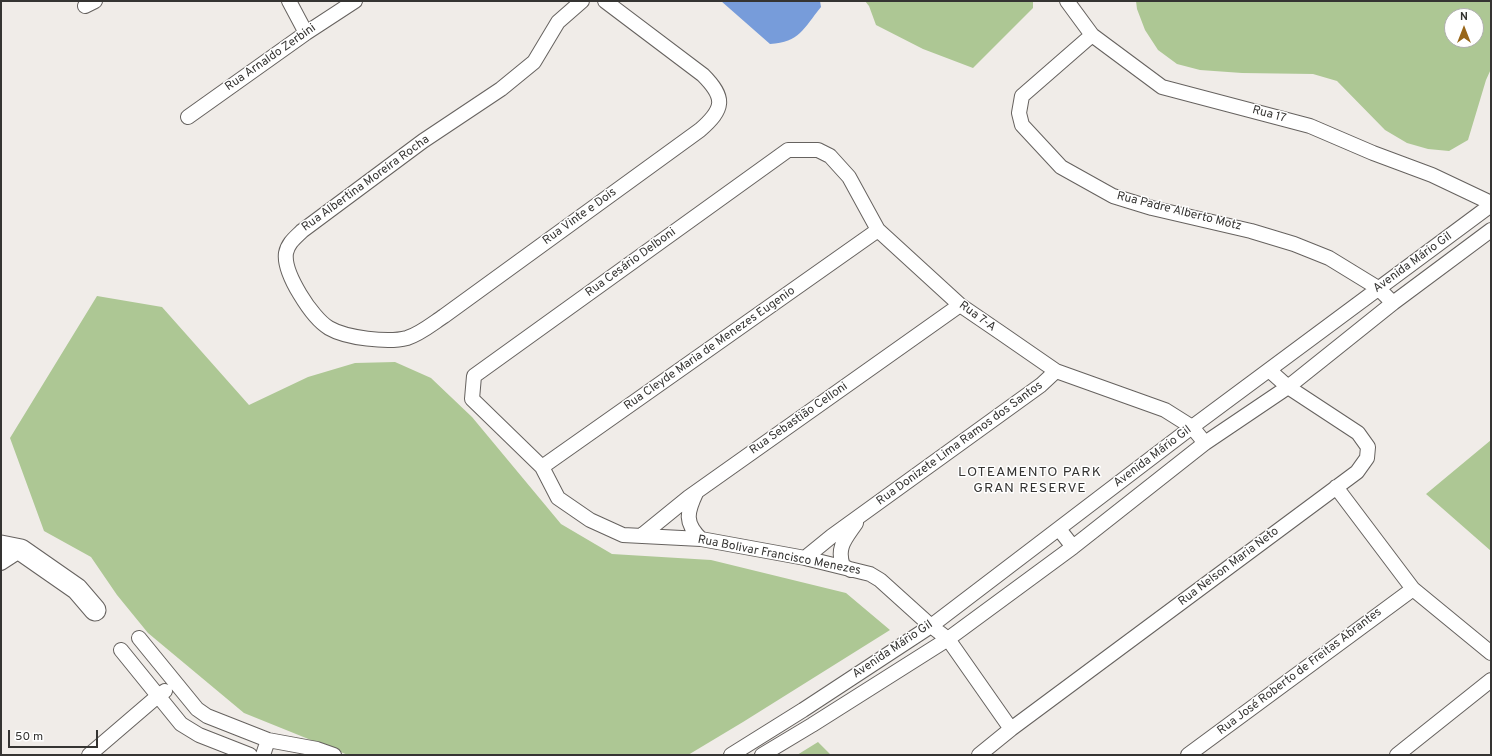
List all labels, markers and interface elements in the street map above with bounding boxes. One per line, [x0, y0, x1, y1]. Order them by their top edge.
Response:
north arrow [1444, 8, 1484, 48]
text: N [1460, 10, 1468, 24]
street label: Rua Arnaldo Zerbini [223, 21, 319, 95]
street label: Rua 17 [1250, 104, 1288, 126]
street label: Rua Albertina Moreira Rocha [299, 133, 433, 235]
street label: Rua Vinte e Dois [540, 185, 620, 249]
street label: Rua Padre Alberto Motz [1115, 189, 1243, 235]
street label: Rua Cesário Delboni [583, 225, 679, 301]
street label: Avenida Mário Gil [1371, 230, 1455, 296]
street label: Rua Cleyde Maria de Menezes Eugenio [622, 284, 798, 414]
street label: Rua 7-A [956, 299, 998, 335]
street label: Rua Donizete Lima Ramos dos Santos [874, 379, 1046, 509]
street label: Rua Sebastião Celloni [747, 380, 851, 458]
street label: Avenida Mário Gil [1111, 423, 1195, 491]
district label: LOTEAMENTO PARK GRAN RESERVE [958, 465, 1102, 498]
street label: Rua Nelson Maria Neto [1176, 525, 1282, 609]
street label: Rua Bolivar Francisco Menezes [696, 533, 862, 579]
street label: Rua José Roberto de Freitas Abrantes [1215, 605, 1385, 739]
street label: Avenida Mário Gil [850, 618, 936, 682]
scale bar [10, 722, 100, 748]
text: 50 m [15, 729, 43, 745]

